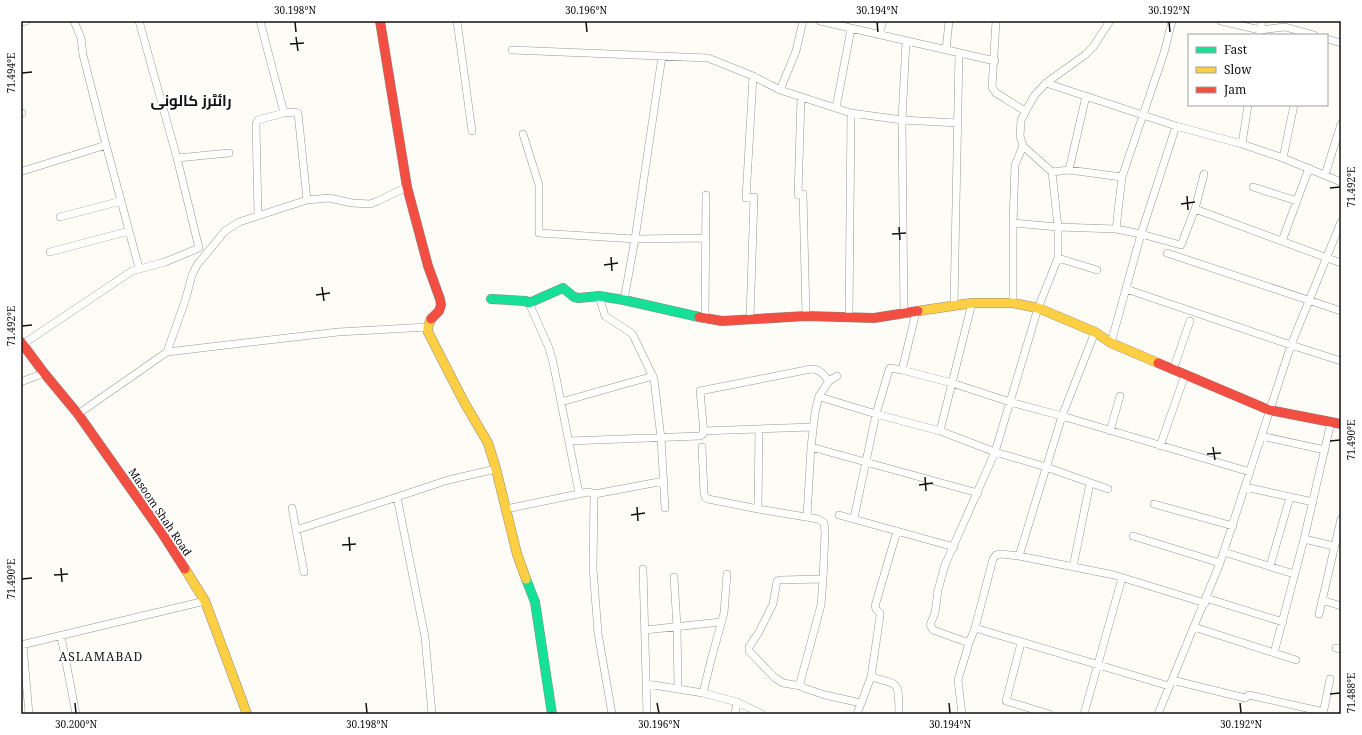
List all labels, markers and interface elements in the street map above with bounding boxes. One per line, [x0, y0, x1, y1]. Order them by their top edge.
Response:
text: 30.198°N [274, 3, 316, 17]
text: 30.196°N [565, 3, 607, 17]
text: 30.194°N [856, 3, 898, 17]
text: 30.192°N [1148, 3, 1190, 17]
legend [1188, 34, 1328, 106]
text: Fast [1224, 41, 1247, 58]
text: 71.494°E [4, 53, 18, 93]
text: Slow [1224, 61, 1252, 78]
text: Jam [1223, 81, 1246, 98]
district label: رائٹرز کالونی [150, 90, 232, 110]
text: 71.492°E [1344, 167, 1358, 207]
text: 71.492°E [4, 306, 18, 346]
text: 71.490°E [1344, 420, 1358, 460]
street label: Masoom Shah Road [125, 465, 196, 559]
text: 71.490°E [4, 559, 18, 599]
district label: ASLAMABAD [59, 648, 143, 665]
text: 71.488°E [1344, 673, 1358, 713]
text: 30.200°N [55, 717, 97, 731]
text: 30.198°N [346, 717, 388, 731]
text: 30.196°N [638, 717, 680, 731]
text: 30.194°N [929, 717, 971, 731]
text: 30.192°N [1220, 717, 1262, 731]

